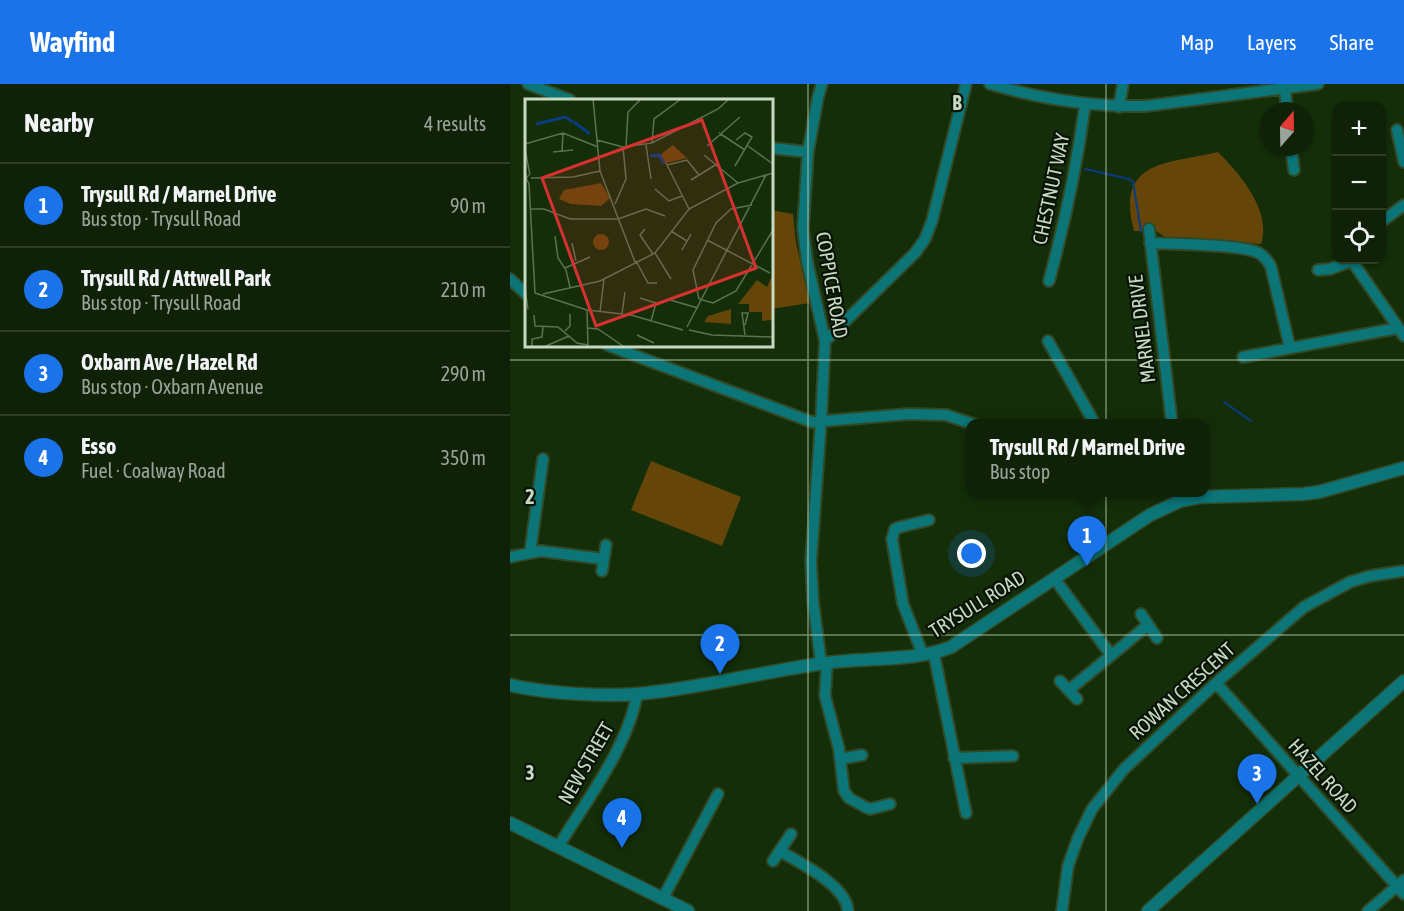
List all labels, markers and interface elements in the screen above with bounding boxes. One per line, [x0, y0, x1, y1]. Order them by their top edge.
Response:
text: Wayfind [30, 26, 115, 58]
text: Map [1180, 30, 1214, 54]
text: Layers [1247, 30, 1297, 54]
text: Share [1330, 30, 1374, 54]
text: B [952, 91, 962, 114]
inset map [525, 99, 772, 346]
north arrow [1260, 102, 1314, 156]
map controls [1332, 102, 1386, 264]
button: + [1332, 102, 1386, 156]
text: Nearby [24, 108, 94, 138]
text: 4 results [424, 112, 486, 135]
street label: CHESTNUT WAY [1027, 131, 1074, 247]
button: − [1332, 156, 1386, 210]
text: Trysull Rd / Marnel Drive [81, 181, 277, 207]
text: 1 [39, 194, 48, 217]
text: 90 m [450, 194, 486, 217]
text: Bus stop · Trysull Road [81, 207, 241, 230]
button: locate [1332, 210, 1386, 264]
street label: COPPICE ROAD [812, 230, 853, 340]
text: Trysull Rd / Attwell Park [81, 265, 271, 291]
street label: MARNEL DRIVE [1123, 273, 1160, 384]
text: 2 [39, 278, 48, 301]
text: 210 m [441, 278, 486, 301]
text: Bus stop · Trysull Road [81, 291, 241, 314]
text: Oxbarn Ave / Hazel Rd [81, 349, 258, 375]
text: 3 [39, 362, 48, 385]
text: 290 m [441, 362, 486, 385]
text: Bus stop · Oxbarn Avenue [81, 375, 263, 398]
popup [966, 419, 1209, 497]
text: Esso [81, 433, 116, 459]
text: Trysull Rd / Marnel Drive [990, 434, 1185, 460]
text: 4 [39, 446, 48, 469]
text: 350 m [441, 446, 486, 469]
text: Fuel · Coalway Road [81, 459, 226, 482]
text: Bus stop [990, 460, 1050, 483]
text: 2 [525, 485, 535, 508]
pin: 1 [1068, 516, 1106, 566]
your location [957, 539, 986, 568]
street label: TRYSULL ROAD [925, 565, 1029, 642]
pin: 2 [700, 624, 740, 674]
street label: ROWAN CRESCENT [1124, 637, 1239, 744]
street label: NEW STREET [553, 718, 618, 808]
street label: HAZEL ROAD [1284, 734, 1363, 818]
pin: 3 [1238, 754, 1276, 804]
text: 3 [525, 761, 535, 784]
pin: 4 [602, 798, 642, 848]

